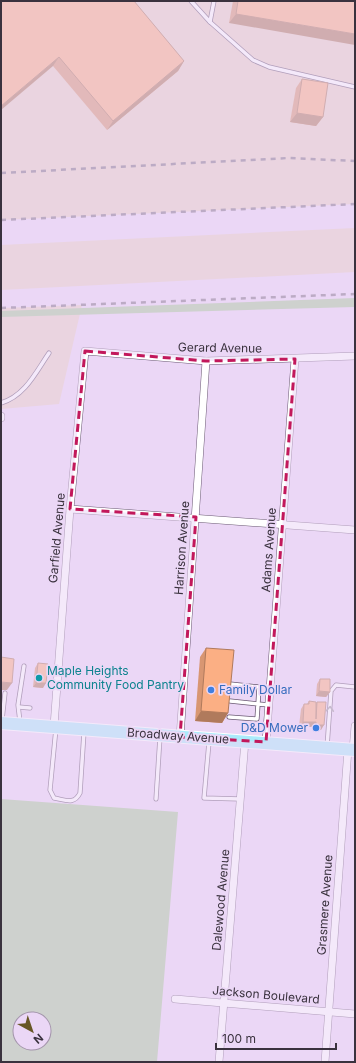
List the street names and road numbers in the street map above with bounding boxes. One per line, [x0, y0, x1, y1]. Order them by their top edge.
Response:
street label: Gerard Avenue [178, 339, 262, 356]
street label: Garfield Avenue [45, 492, 68, 584]
street label: Harrison Avenue [171, 500, 192, 595]
street label: Adams Avenue [258, 507, 279, 593]
street label: Broadway Avenue [127, 724, 230, 747]
street label: Dalewood Avenue [209, 849, 232, 951]
street label: Grasmere Avenue [314, 854, 336, 956]
street label: Jackson Boulevard [212, 982, 320, 1007]

